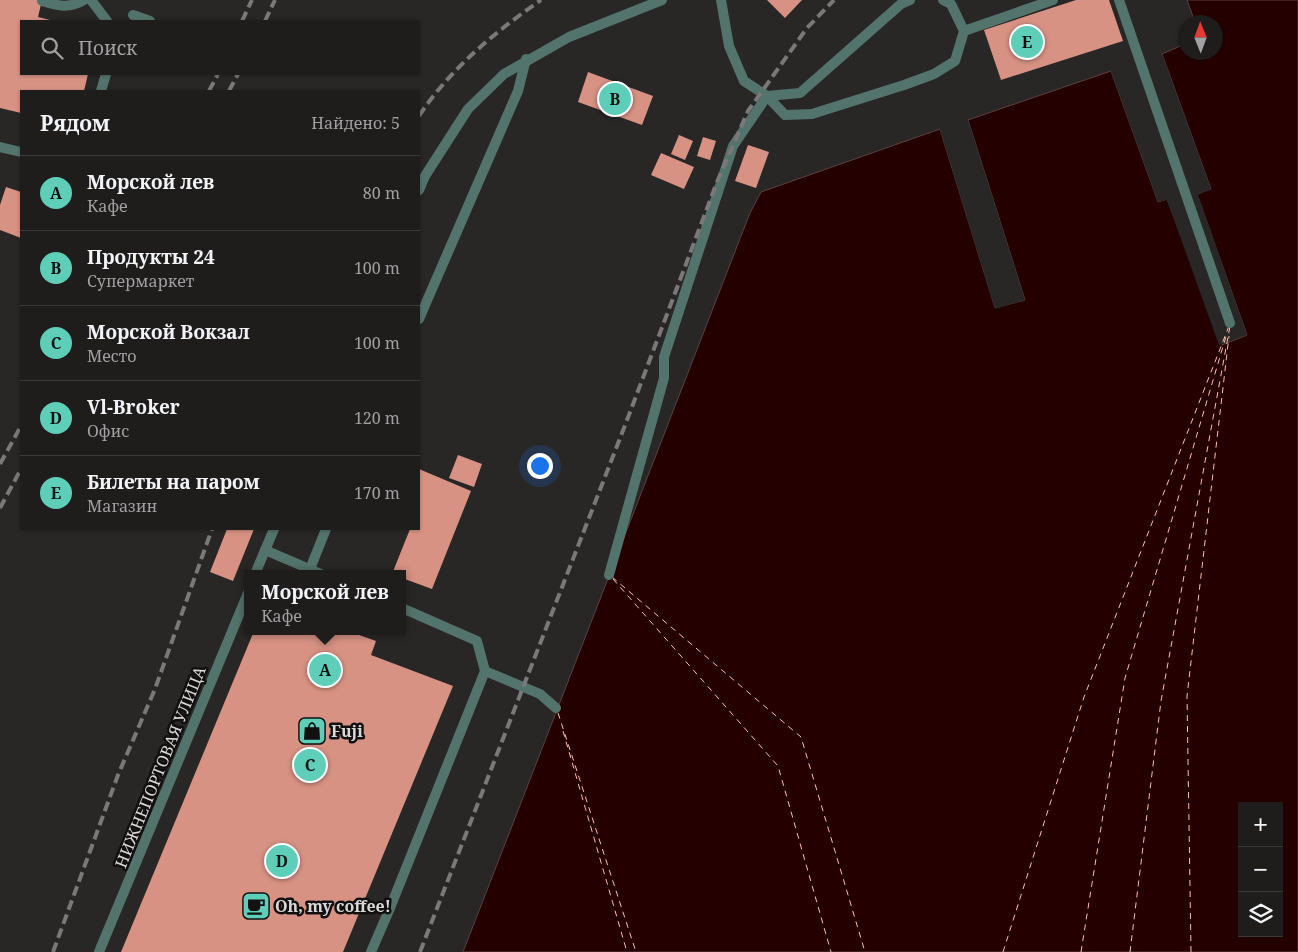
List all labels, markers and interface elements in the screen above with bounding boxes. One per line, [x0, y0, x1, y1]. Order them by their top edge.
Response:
north arrow [1178, 15, 1223, 60]
search box [20, 20, 420, 75]
pin: E [1011, 23, 1043, 61]
icon: search [38, 34, 66, 62]
text: Поиск [78, 35, 137, 61]
pin: B [599, 80, 631, 118]
text: Рядом [40, 109, 110, 137]
text: Найдено: 5 [311, 112, 400, 134]
text: Морской лев [87, 169, 214, 195]
text: A [50, 182, 62, 204]
text: 80 m [363, 182, 400, 204]
text: Кафе [87, 195, 128, 217]
text: Продукты 24 [87, 244, 215, 270]
text: B [51, 257, 61, 279]
text: 100 m [354, 257, 400, 279]
text: Супермаркет [87, 270, 194, 292]
text: Морской Вокзал [87, 319, 250, 345]
text: C [51, 332, 61, 354]
text: 100 m [354, 332, 400, 354]
text: Место [87, 345, 136, 367]
text: Vl-Broker [87, 394, 180, 420]
text: D [50, 407, 62, 429]
text: 120 m [354, 407, 400, 429]
text: Офис [87, 420, 129, 442]
your location [527, 453, 553, 479]
text: Билеты на паром [87, 469, 260, 495]
text: E [51, 482, 61, 504]
text: 170 m [354, 482, 400, 504]
text: Магазин [87, 495, 157, 517]
popup [244, 570, 406, 635]
text: Морской лев [261, 579, 389, 605]
text: Кафе [261, 605, 302, 627]
pin: A [309, 651, 341, 689]
street label: НИЖНЕПОРТОВАЯ УЛИЦА [109, 662, 211, 871]
shop icon: Fuji [297, 716, 327, 746]
place label: Fuji [331, 720, 363, 742]
pin: C [294, 746, 326, 784]
map controls [1238, 802, 1283, 937]
button: + [1238, 802, 1283, 847]
pin: D [266, 842, 298, 880]
button: − [1238, 847, 1283, 892]
cafe icon: Oh, my coffee! [241, 891, 271, 921]
button: layers [1238, 892, 1283, 937]
place label: Oh, my coffee! [275, 895, 391, 917]

